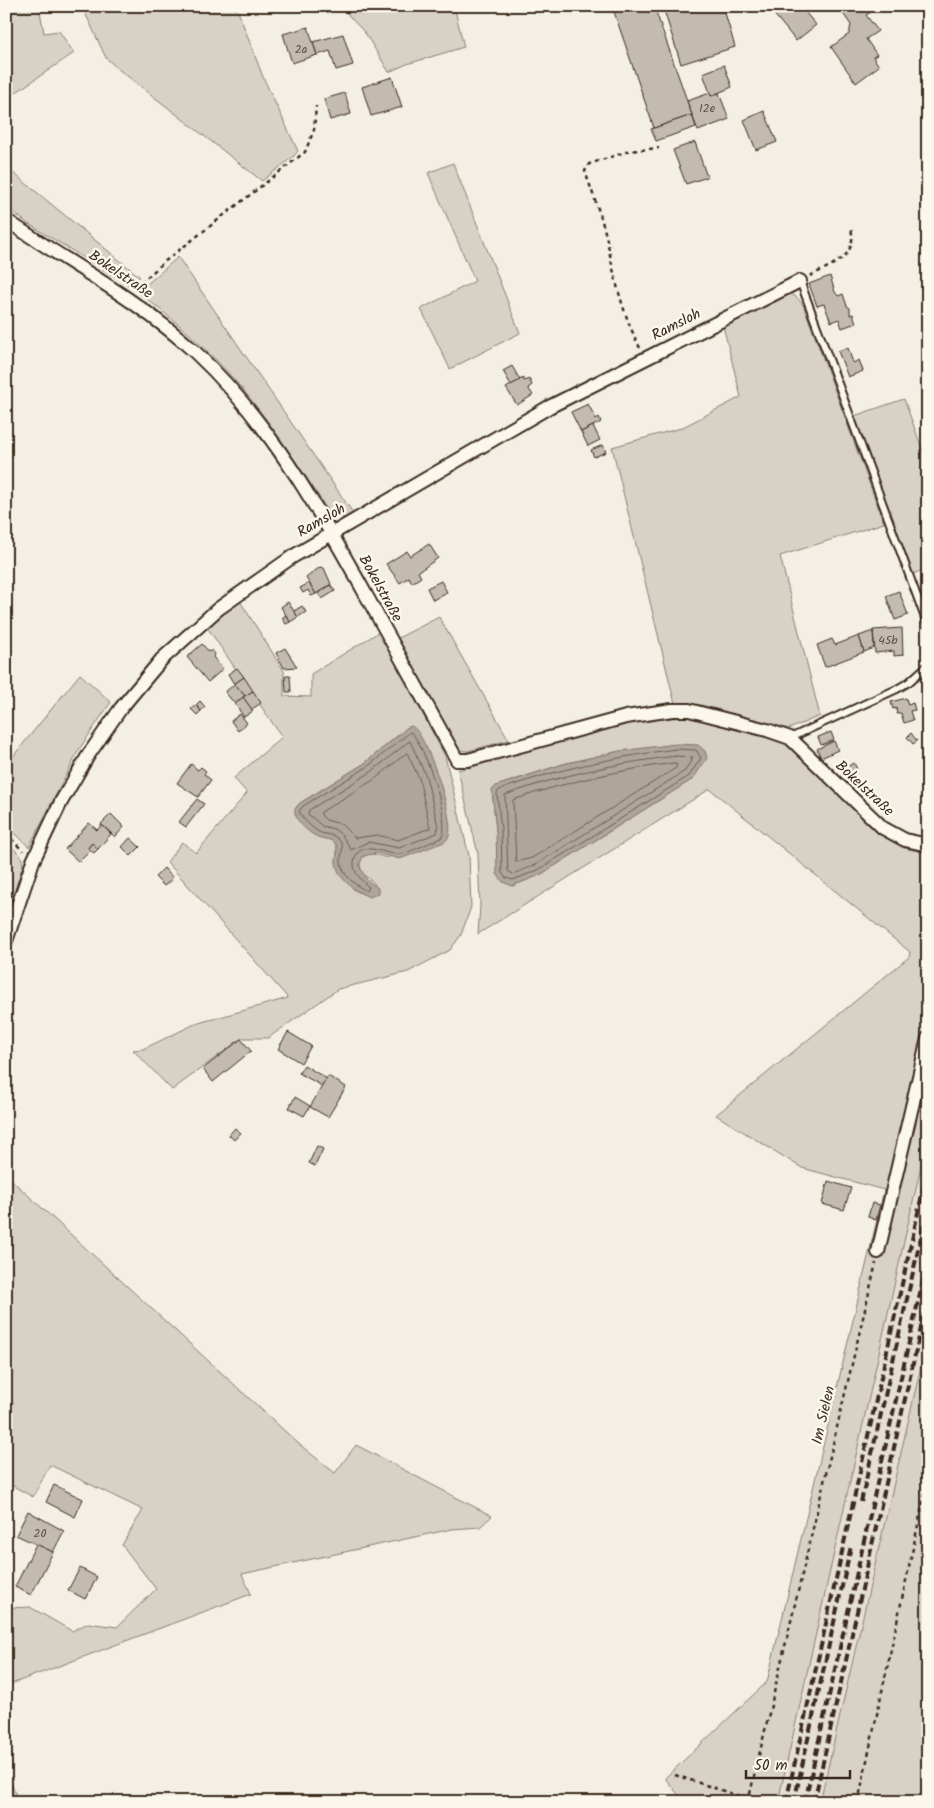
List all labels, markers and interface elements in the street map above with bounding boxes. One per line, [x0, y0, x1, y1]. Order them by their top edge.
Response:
house number: 2a [295, 40, 308, 59]
house number: 12e [699, 99, 716, 118]
street label: Bokelstraße [83, 244, 158, 305]
street label: Ramsloh [648, 302, 705, 348]
street label: Ramsloh [293, 497, 350, 544]
street label: Bokelstraße [352, 551, 409, 627]
house number: 45b [878, 631, 898, 650]
street label: Bokelstraße [829, 755, 900, 823]
street label: Im Sielen [806, 1384, 842, 1447]
house number: 20 [34, 1524, 46, 1543]
scale bar [746, 1748, 850, 1780]
text: 50 m [754, 1754, 788, 1778]

